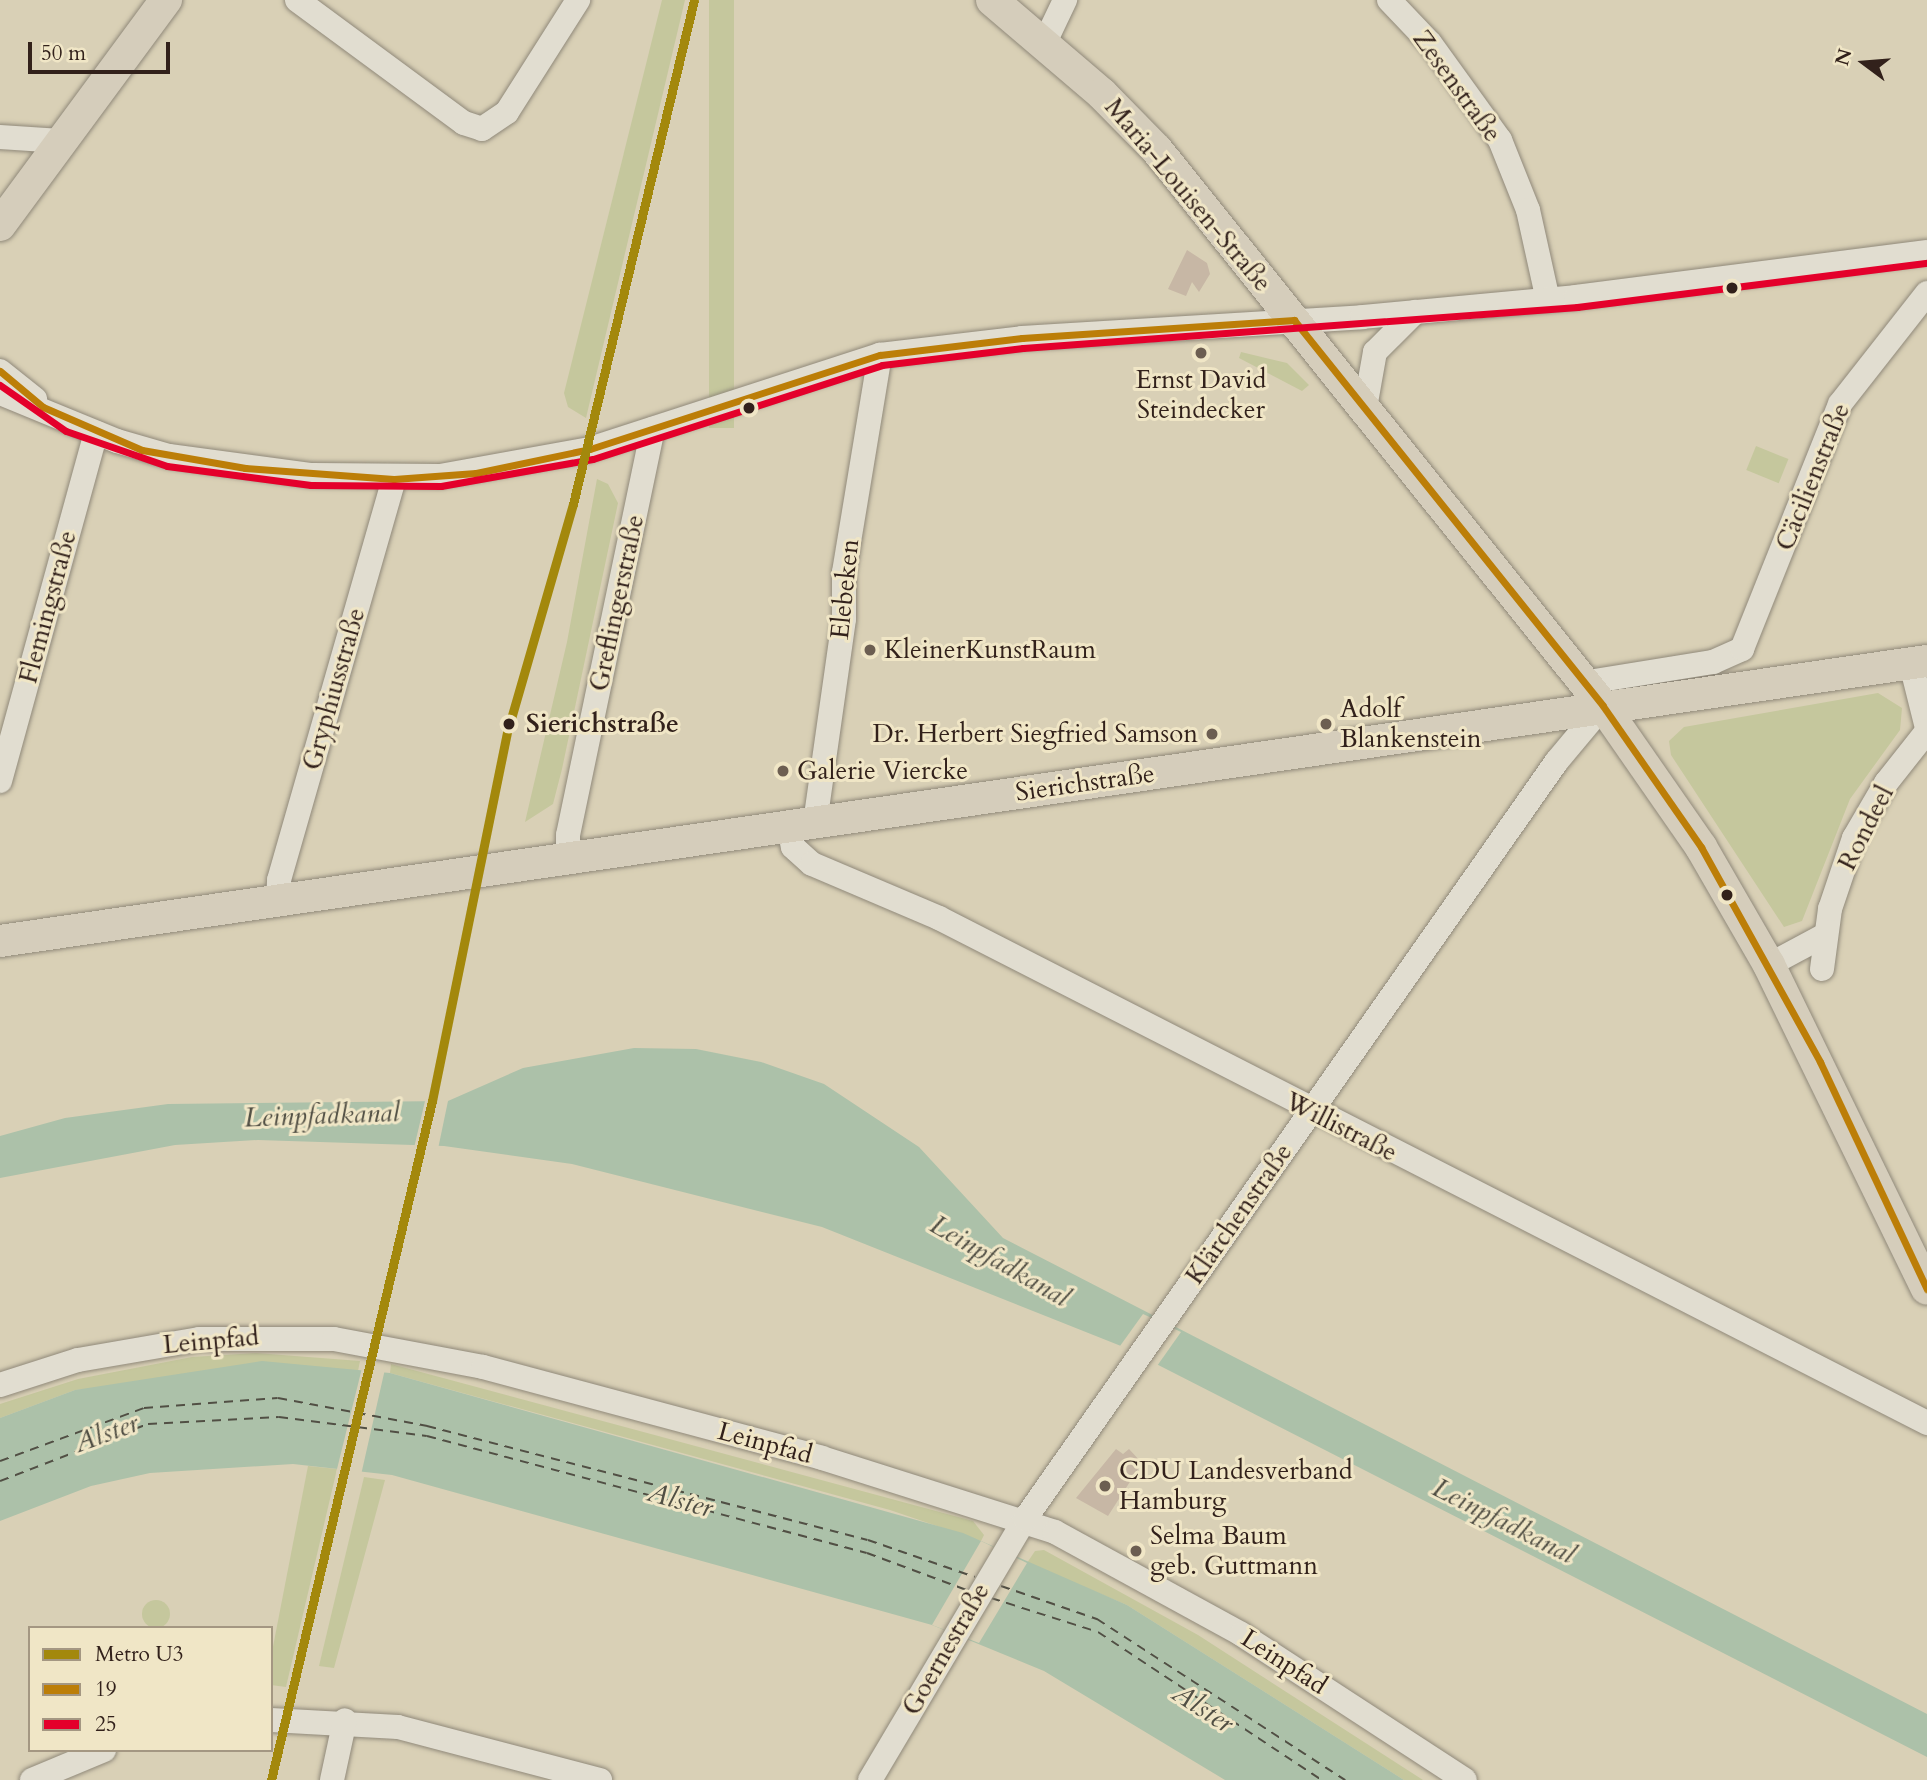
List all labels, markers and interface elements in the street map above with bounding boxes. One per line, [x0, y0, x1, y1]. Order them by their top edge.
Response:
street label: Zesenstraße [1406, 24, 1508, 148]
scale bar [32, 28, 173, 72]
north arrow [1829, 28, 1899, 98]
text: 50 m [41, 39, 86, 68]
text: N [1829, 46, 1859, 69]
street label: Maria-Louisen-Straße [1098, 92, 1278, 298]
unlabelled marker [1725, 281, 1739, 295]
marker: Ernst David Steindecker [1193, 345, 1209, 361]
place label: Ernst David Steindecker [1136, 364, 1266, 426]
street label: Cäcilienstraße [1769, 399, 1857, 555]
unlabelled marker [742, 401, 756, 415]
street label: Greflingerstraße [583, 512, 651, 694]
street label: Flemingstraße [13, 527, 83, 687]
street label: Elebeken [824, 537, 866, 641]
street label: Gryphiusstraße [296, 604, 372, 774]
place label: KleinerKunstRaum [884, 634, 1096, 666]
marker: KleinerKunstRaum [862, 642, 878, 658]
place label: Adolf Blankenstein [1340, 693, 1482, 754]
place label: Sierichstraße [526, 708, 679, 740]
marker: Sierichstraße [498, 713, 520, 735]
marker: Adolf Blankenstein [1318, 716, 1334, 732]
place label: Dr. Herbert Siegfried Samson [873, 718, 1198, 750]
marker: Dr. Herbert Siegfried Samson [1204, 726, 1220, 742]
place label: Galerie Viercke [797, 755, 968, 787]
street label: Sierichstraße [1014, 758, 1156, 808]
marker: Galerie Viercke [775, 763, 791, 779]
street label: Rondeel [1831, 780, 1901, 876]
unlabelled marker [1720, 888, 1734, 902]
street label: Willistraße [1280, 1086, 1402, 1168]
water label: Leinpfadkanal [243, 1095, 401, 1135]
street label: Klärchenstraße [1179, 1138, 1299, 1290]
water label: Leinpfadkanal [924, 1207, 1076, 1315]
street label: Leinpfad [162, 1321, 260, 1361]
water label: Alster [69, 1406, 143, 1460]
street label: Leinpfad [714, 1415, 816, 1471]
place label: CDU Landesverband Hamburg [1119, 1455, 1353, 1516]
water label: Leinpfadkanal [1427, 1471, 1581, 1571]
water label: Alster [644, 1475, 716, 1525]
marker: CDU Landesverband Hamburg [1097, 1478, 1113, 1494]
place label: Selma Baum geb. Guttmann [1150, 1520, 1318, 1582]
marker: Selma Baum geb. Guttmann [1128, 1543, 1144, 1559]
street label: Goernestraße [896, 1577, 996, 1721]
street label: Leinpfad [1235, 1623, 1333, 1701]
legend [28, 1626, 273, 1752]
text: Metro U3 [95, 1640, 184, 1669]
text: 19 [95, 1675, 117, 1704]
water label: Alster [1166, 1676, 1240, 1740]
text: 25 [95, 1710, 117, 1739]

